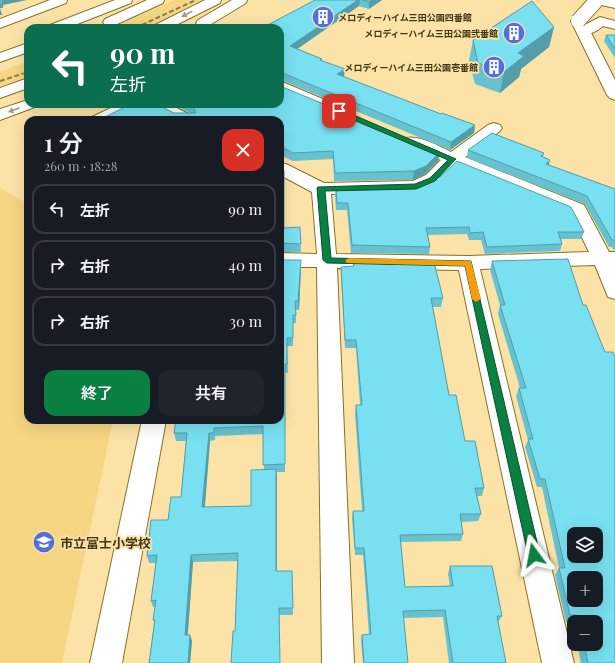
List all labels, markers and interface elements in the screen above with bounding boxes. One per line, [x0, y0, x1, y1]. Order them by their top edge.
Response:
building icon: メロディーハイム三田公園四番館 [310, 4, 336, 30]
one-way arrow [181, 11, 193, 17]
place label: メロディーハイム三田公園四番館 [338, 11, 472, 23]
building icon: メロディーハイム三田公園弐番館 [501, 20, 527, 46]
place label: メロディーハイム三田公園弐番館 [364, 27, 498, 39]
text: 90 m [110, 34, 175, 71]
icon: left [44, 40, 96, 92]
building icon: メロディーハイム三田公園壱番館 [481, 54, 507, 80]
place label: メロディーハイム三田公園壱番館 [344, 61, 478, 73]
text: 左折 [110, 72, 146, 96]
pin [322, 94, 356, 128]
icon: arrive [328, 100, 350, 122]
one-way arrow [8, 107, 20, 113]
text: 1 分 [44, 126, 83, 158]
button: close [222, 129, 264, 171]
text: 260 m · 18:28 [44, 157, 117, 174]
icon: left [46, 198, 68, 220]
text: 90 m [228, 199, 262, 219]
text: 左折 [80, 200, 110, 220]
icon: right [46, 254, 68, 276]
text: 40 m [229, 255, 262, 275]
text: 右折 [80, 256, 110, 276]
icon: right [46, 310, 68, 332]
text: 30 m [229, 311, 262, 331]
text: 右折 [80, 312, 110, 332]
button: 終了 [44, 370, 150, 416]
button: 共有 [158, 370, 264, 416]
map controls [567, 527, 603, 651]
button: layers [567, 527, 603, 563]
school or university icon: 市立富士小学校 [31, 529, 57, 555]
place label: 市立富士小学校 [60, 534, 151, 551]
position arrow [513, 534, 555, 576]
button: + [567, 571, 603, 607]
button: − [567, 615, 603, 651]

